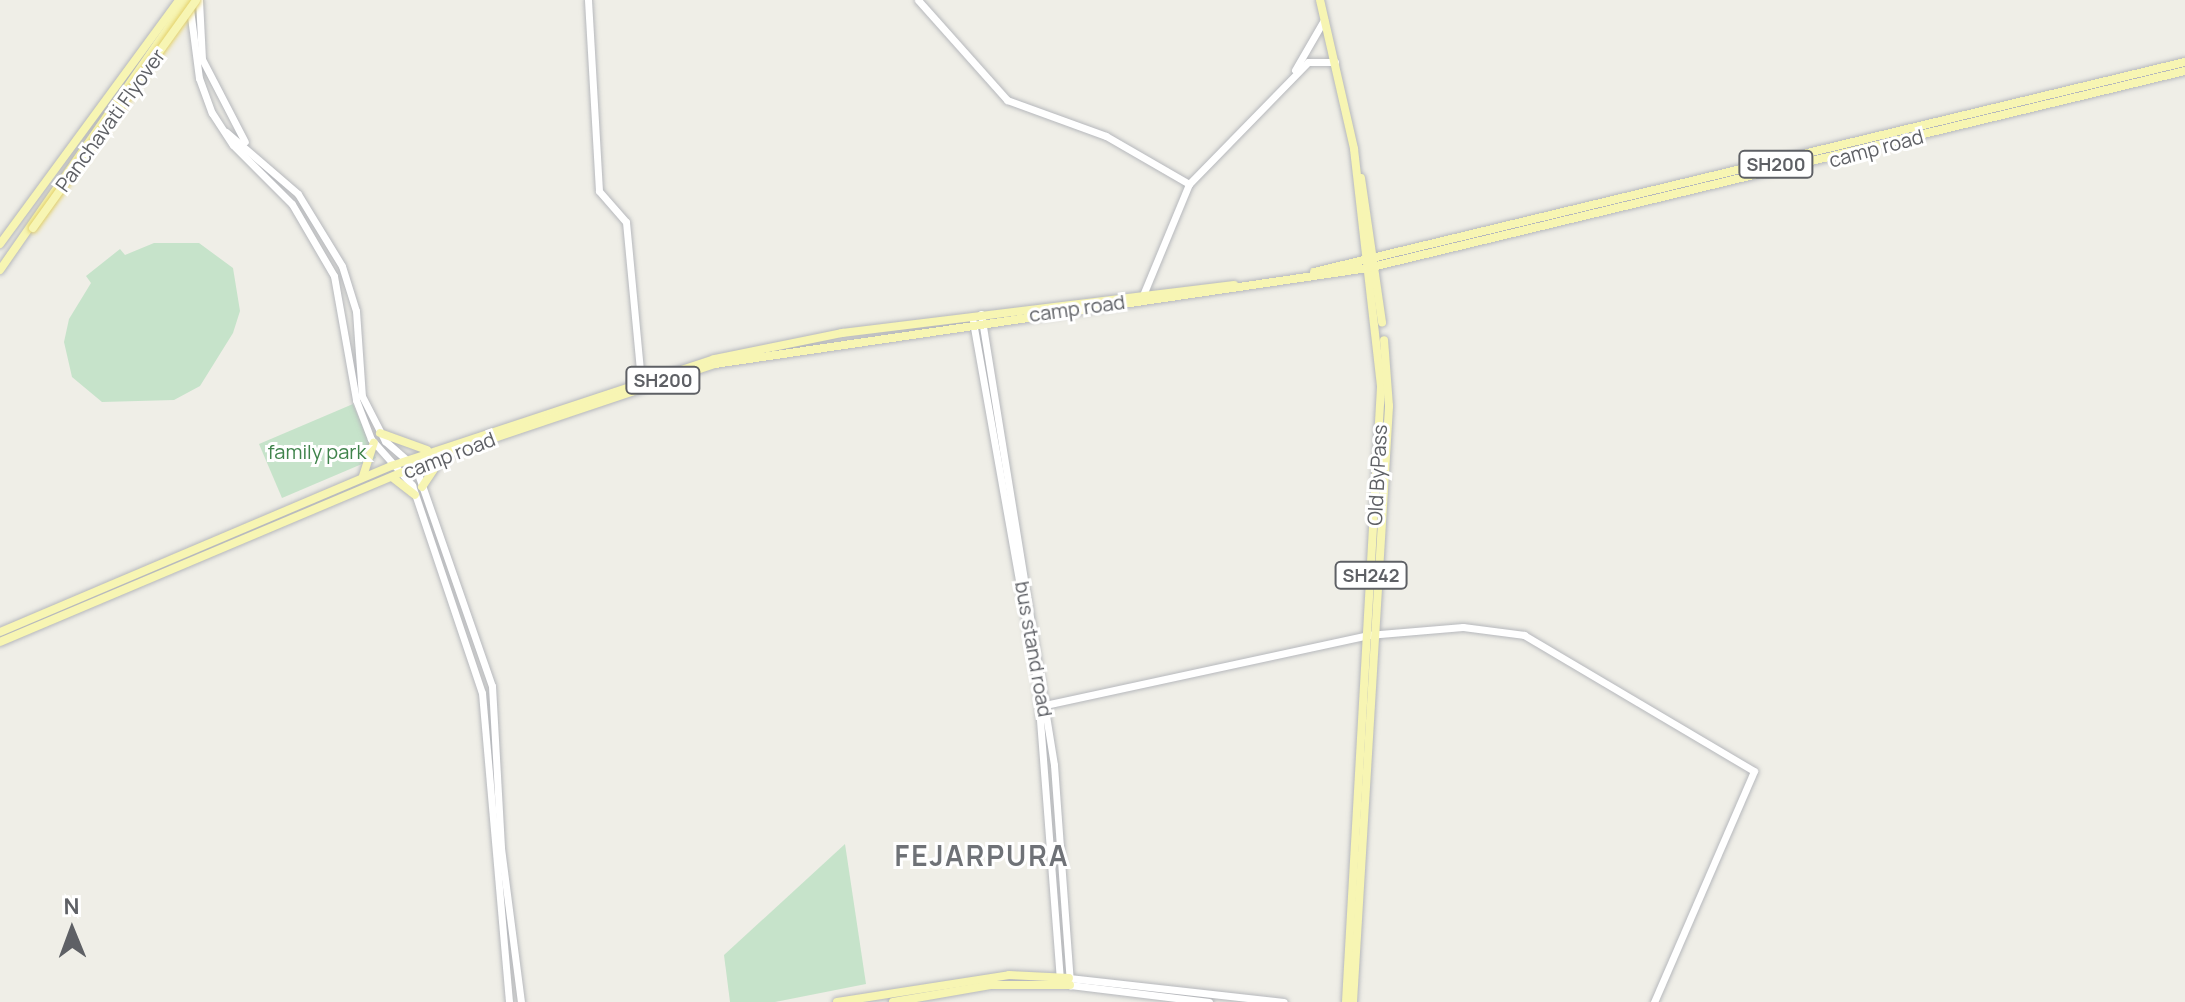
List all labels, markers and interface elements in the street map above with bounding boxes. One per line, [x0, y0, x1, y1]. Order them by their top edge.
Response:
street label: Panchavati Flyover [50, 44, 170, 196]
street label: camp road [1826, 124, 1926, 172]
road number: SH200 [1738, 150, 1814, 178]
street label: camp road [1027, 289, 1127, 327]
road number: SH200 [625, 366, 701, 394]
street label: Old ByPass [1362, 424, 1392, 526]
street label: camp road [400, 426, 498, 484]
park label: family park [268, 439, 366, 463]
road number: SH242 [1333, 561, 1409, 589]
street label: bus stand road [1010, 579, 1058, 719]
district label: FEJARPURA [894, 838, 1070, 872]
north arrow [32, 890, 112, 970]
text: N [63, 891, 80, 921]

